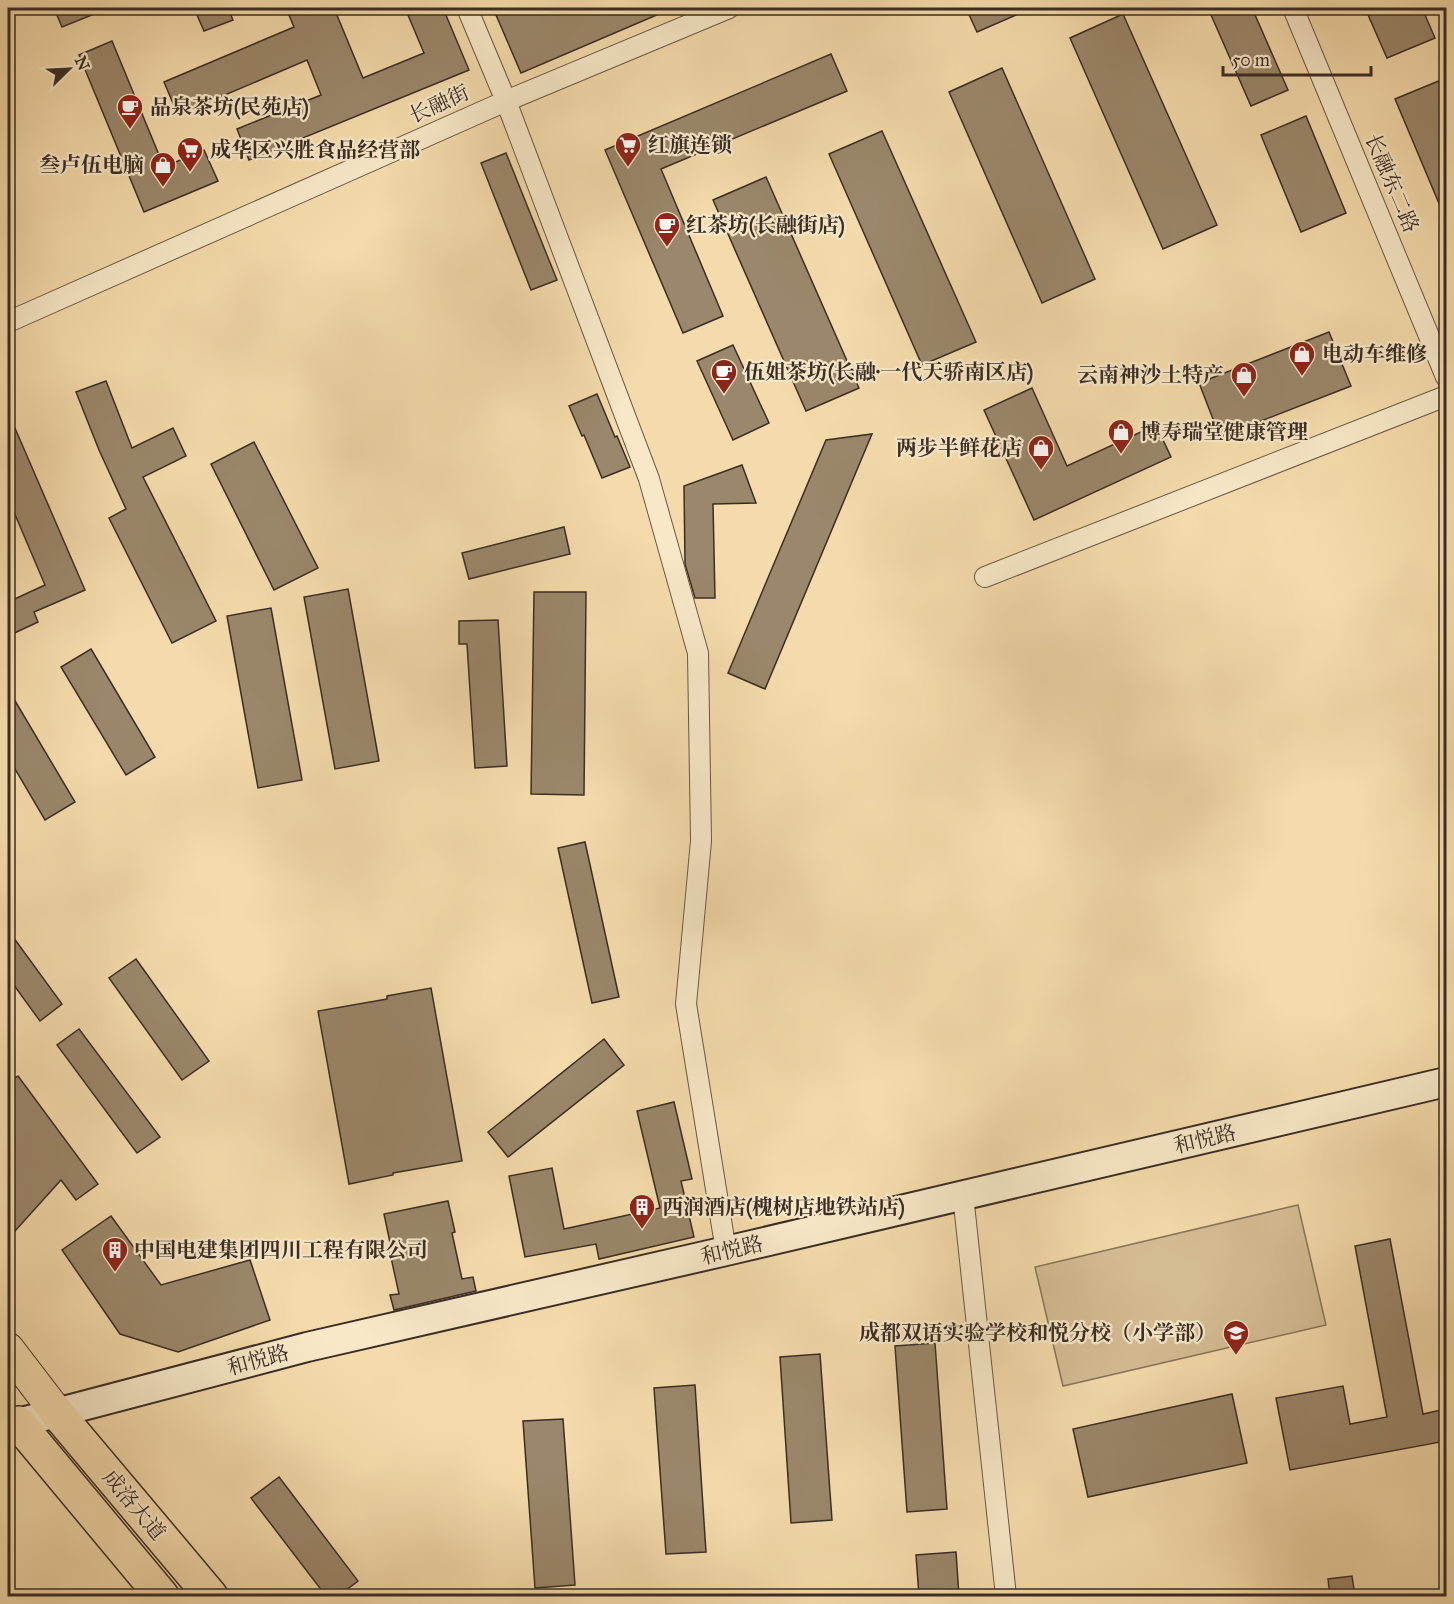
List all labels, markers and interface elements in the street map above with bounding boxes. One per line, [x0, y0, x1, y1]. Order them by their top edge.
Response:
north arrow [39, 39, 99, 99]
scale bar [1223, 39, 1372, 77]
text: 50 m [1232, 49, 1270, 71]
text: N [71, 53, 94, 74]
street label: 长融街 [405, 79, 473, 129]
cafe icon: 品泉茶坊(民苑店) [115, 92, 145, 130]
place label: 品泉茶坊(民苑店) [150, 94, 309, 120]
supermarket icon: 红旗连锁 [613, 130, 643, 168]
street label: 长融东二路 [1360, 130, 1424, 236]
place label: 红旗连锁 [648, 132, 732, 158]
supermarket icon: 成华区兴胜食品经营部 [175, 135, 205, 173]
place label: 成华区兴胜食品经营部 [210, 137, 420, 163]
shop icon: 叁卢伍电脑 [148, 150, 178, 188]
place label: 叁卢伍电脑 [39, 152, 144, 178]
cafe icon: 红茶坊(长融街店) [652, 210, 682, 248]
place label: 红茶坊(长融街店) [686, 212, 845, 238]
shop icon: 电动车维修 [1287, 339, 1317, 377]
place label: 电动车维修 [1322, 341, 1427, 367]
cafe icon: 伍姐茶坊(长融·一代天骄南区店) [709, 357, 739, 395]
place label: 伍姐茶坊(长融·一代天骄南区店) [744, 359, 1033, 385]
shop icon: 云南神沙土特产 [1229, 360, 1259, 398]
place label: 云南神沙土特产 [1077, 362, 1224, 388]
shop icon: 博寿瑞堂健康管理 [1106, 417, 1136, 455]
place label: 博寿瑞堂健康管理 [1140, 419, 1308, 445]
shop icon: 两步半鲜花店 [1026, 433, 1056, 471]
place label: 两步半鲜花店 [896, 435, 1022, 461]
street label: 和悦路 [1171, 1119, 1239, 1159]
building icon: 西润酒店(槐树店地铁站店) [627, 1192, 657, 1230]
place label: 西润酒店(槐树店地铁站店) [662, 1194, 905, 1220]
street label: 和悦路 [698, 1230, 766, 1270]
building icon: 中国电建集团四川工程有限公司 [100, 1235, 130, 1273]
place label: 中国电建集团四川工程有限公司 [134, 1237, 428, 1263]
school or university icon: 成都双语实验学校和悦分校（小学部） [1221, 1318, 1251, 1356]
place label: 成都双语实验学校和悦分校（小学部） [859, 1320, 1216, 1346]
street label: 和悦路 [224, 1339, 292, 1381]
street label: 成洛大道 [97, 1464, 171, 1546]

